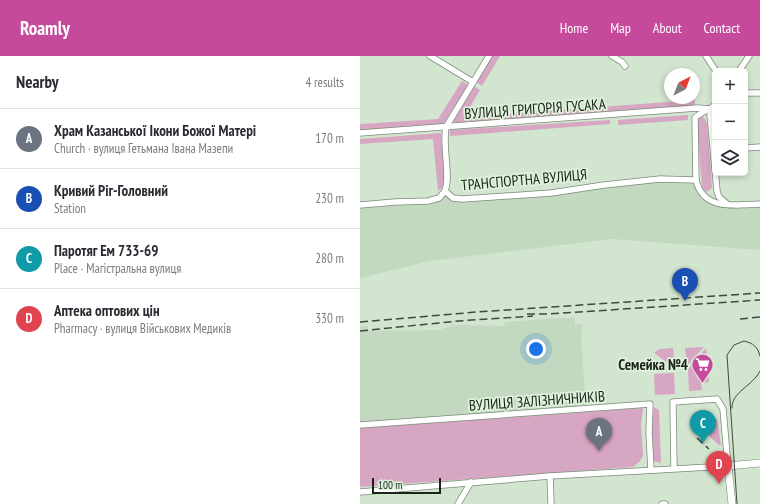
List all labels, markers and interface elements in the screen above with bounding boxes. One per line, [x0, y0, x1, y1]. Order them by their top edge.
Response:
text: Roamly [20, 16, 70, 40]
text: Home [560, 19, 588, 37]
text: Map [610, 19, 631, 37]
text: About [653, 19, 682, 37]
text: Contact [704, 19, 740, 37]
north arrow [664, 68, 700, 104]
map controls [712, 68, 748, 176]
button: + [712, 68, 748, 104]
text: Nearby [16, 71, 59, 93]
text: 4 results [305, 74, 344, 91]
street label: ВУЛИЦЯ ГРИГОРІЯ ГУСАКА [464, 94, 607, 123]
button: − [712, 104, 748, 140]
text: Храм Казанської Ікони Божої Матері [54, 121, 256, 140]
text: A [26, 130, 32, 147]
text: 170 m [315, 130, 344, 147]
text: Church · вулиця Гетьмана Івана Мазепи [54, 140, 233, 157]
button: layers [712, 140, 748, 176]
street label: ТРАНСПОРТНА ВУЛИЦЯ [460, 165, 588, 194]
text: Кривий Ріг-Головний [54, 181, 168, 200]
text: B [26, 190, 32, 207]
text: 230 m [315, 190, 344, 207]
text: Station [54, 200, 86, 217]
text: Паротяг Ем 733-69 [54, 241, 158, 260]
text: C [26, 250, 32, 267]
text: 280 m [315, 250, 344, 267]
text: Place · Магістральна вулиця [54, 260, 181, 277]
pin: B [672, 268, 698, 301]
text: Аптека оптових цін [54, 301, 160, 320]
text: D [26, 310, 32, 327]
text: 330 m [315, 310, 344, 327]
text: Pharmacy · вулиця Військових Медиків [54, 320, 231, 337]
your location [526, 339, 546, 359]
supermarket icon: Семейка №4 [690, 352, 716, 385]
place label: Семейка №4 [618, 355, 688, 374]
street label: ВУЛИЦЯ ЗАЛІЗНИЧНИКІВ [468, 386, 606, 415]
pin: C [690, 410, 716, 443]
pin: A [586, 418, 612, 451]
pin: D [706, 451, 732, 484]
scale bar [372, 476, 441, 495]
text: 100 m [378, 478, 402, 492]

